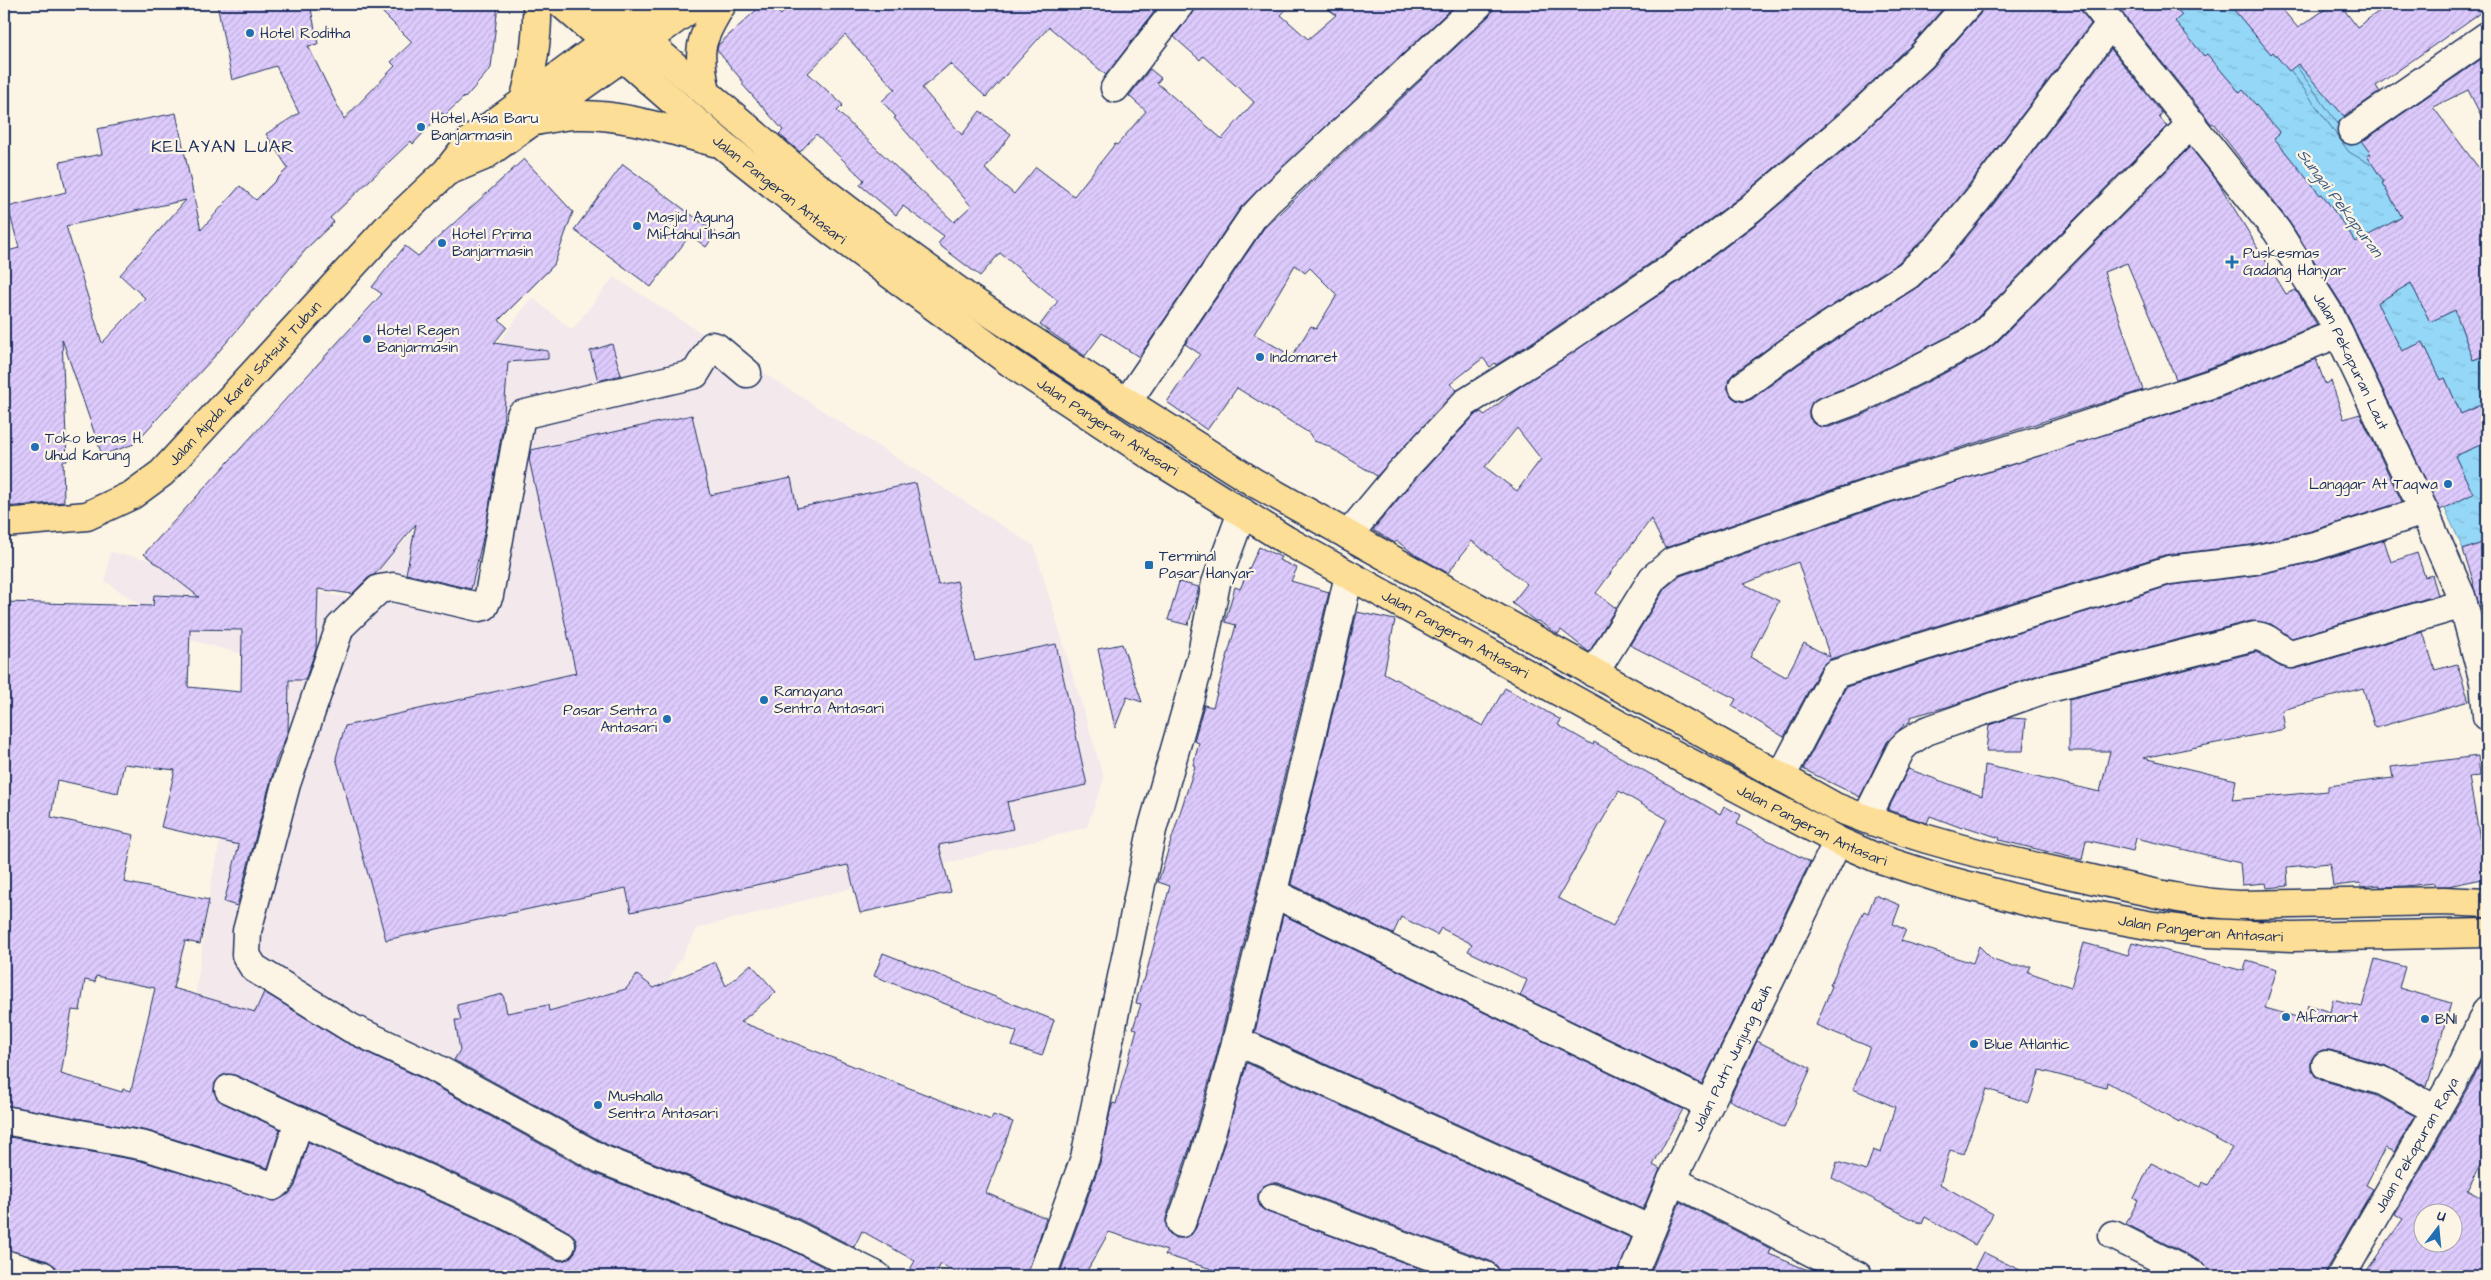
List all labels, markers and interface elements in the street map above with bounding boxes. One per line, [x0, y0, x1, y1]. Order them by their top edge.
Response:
place label: Hotel Roditha [260, 23, 351, 44]
marker: Hotel Roditha [244, 27, 256, 39]
place label: Hotel Asia Baru Banjarmasin [431, 108, 539, 146]
marker: Hotel Asia Baru Banjarmasin [415, 121, 427, 133]
street label: Jalan Pangeran Antasari [708, 130, 852, 250]
district label: KELAYAN LUAR [151, 134, 295, 159]
water label: Sungai Pekapuran [2291, 144, 2389, 264]
place label: Masjid Agung Miftahul Ihsan [647, 207, 741, 245]
marker: Masjid Agung Miftahul Ihsan [631, 220, 643, 232]
place label: Hotel Prima Banjarmasin [452, 224, 533, 262]
marker: Hotel Prima Banjarmasin [436, 237, 448, 249]
place label: Puskesmas Gadang Hanyar [2243, 243, 2346, 282]
marker: Puskesmas Gadang Hanyar [2225, 255, 2239, 269]
street label: Jalan Pekapuran Laut [2308, 289, 2394, 433]
street label: Jalan Aipda. Karel Satsuit Tubun [163, 296, 326, 471]
place label: Hotel Regen Banjarmasin [377, 320, 460, 358]
marker: Hotel Regen Banjarmasin [361, 333, 373, 345]
place label: Indomaret [1270, 347, 1338, 368]
marker: Indomaret [1254, 351, 1266, 363]
street label: Jalan Pangeran Antasari [1033, 372, 1183, 481]
place label: Toko beras H. Uhud Karung [45, 428, 144, 467]
marker: Toko beras H. Uhud Karung [29, 441, 41, 453]
place label: Langgar At Taqwa [2309, 474, 2438, 496]
marker: Langgar At Taqwa [2442, 478, 2454, 490]
place label: Terminal Pasar Hanyar [1159, 546, 1254, 585]
marker: Terminal Pasar Hanyar [1143, 559, 1155, 571]
street label: Jalan Pangeran Antasari [1378, 585, 1533, 684]
place label: Ramayana Sentra Antasari [774, 681, 884, 719]
marker: Ramayana Sentra Antasari [758, 694, 770, 706]
place label: Pasar Sentra Antasari [563, 700, 658, 738]
marker: Pasar Sentra Antasari [661, 713, 673, 725]
street label: Jalan Pangeran Antasari [1733, 779, 1891, 871]
street label: Jalan Pangeran Antasari [2117, 909, 2284, 947]
street label: Jalan Putri Junjung Buih [1687, 980, 1777, 1135]
place label: Alfamart [2296, 1007, 2358, 1028]
place label: BNI [2435, 1009, 2457, 1030]
marker: Alfamart [2280, 1011, 2292, 1023]
marker: BNI [2419, 1013, 2431, 1025]
place label: Blue Atlantic [1984, 1034, 2070, 1055]
marker: Blue Atlantic [1968, 1038, 1980, 1050]
street label: Jalan Pekapuran Raya [2369, 1073, 2464, 1217]
place label: Mushalla Sentra Antasari [608, 1086, 718, 1124]
marker: Mushalla Sentra Antasari [592, 1099, 604, 1111]
north arrow [2414, 1202, 2464, 1252]
text: U [2435, 1206, 2448, 1227]

